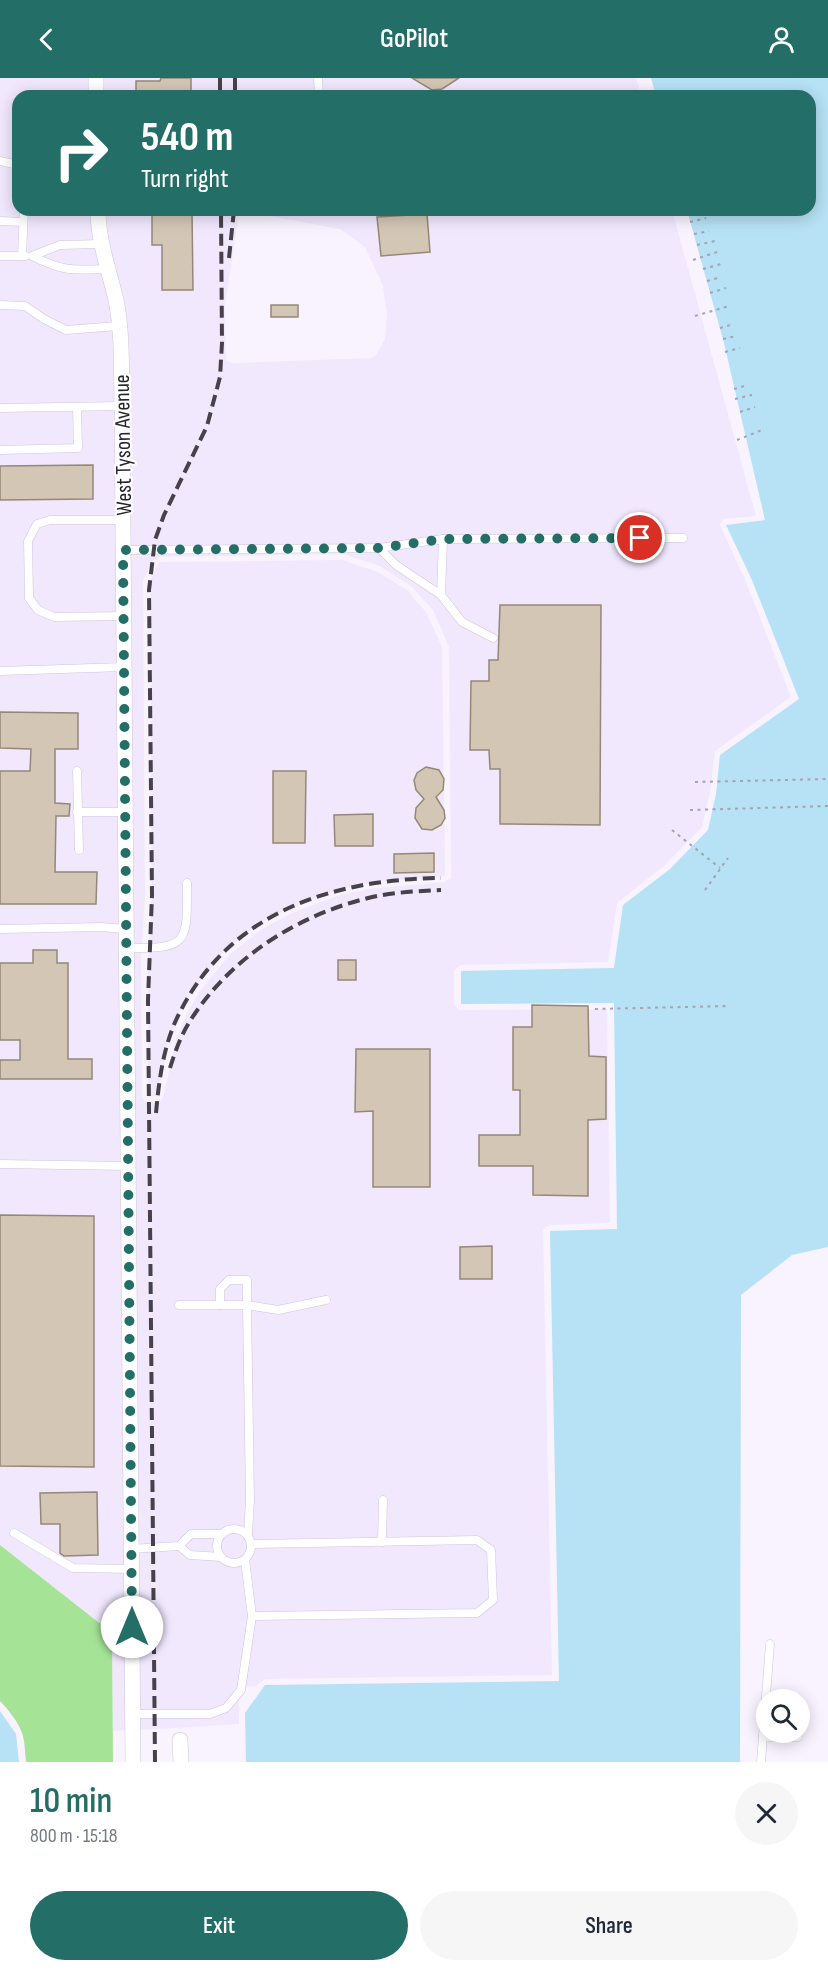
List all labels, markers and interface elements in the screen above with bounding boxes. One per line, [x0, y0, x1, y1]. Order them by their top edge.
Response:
icon: back [30, 23, 63, 56]
text: GoPilot [380, 23, 448, 55]
icon: person [765, 23, 798, 56]
text: 540 m [141, 112, 233, 163]
icon: right [42, 114, 120, 192]
text: Turn right [141, 163, 228, 195]
street label: West Tyson Avenue [109, 374, 138, 516]
pin [614, 512, 665, 563]
icon: arrive [623, 521, 656, 554]
position arrow [100, 1595, 164, 1659]
map controls [756, 1689, 810, 1743]
button: search [756, 1689, 810, 1743]
text: 10 min [30, 1780, 112, 1823]
button: close [735, 1782, 798, 1845]
text: 800 m · 15:18 [30, 1824, 118, 1848]
button: Exit [30, 1891, 408, 1960]
button: Share [420, 1891, 798, 1960]

